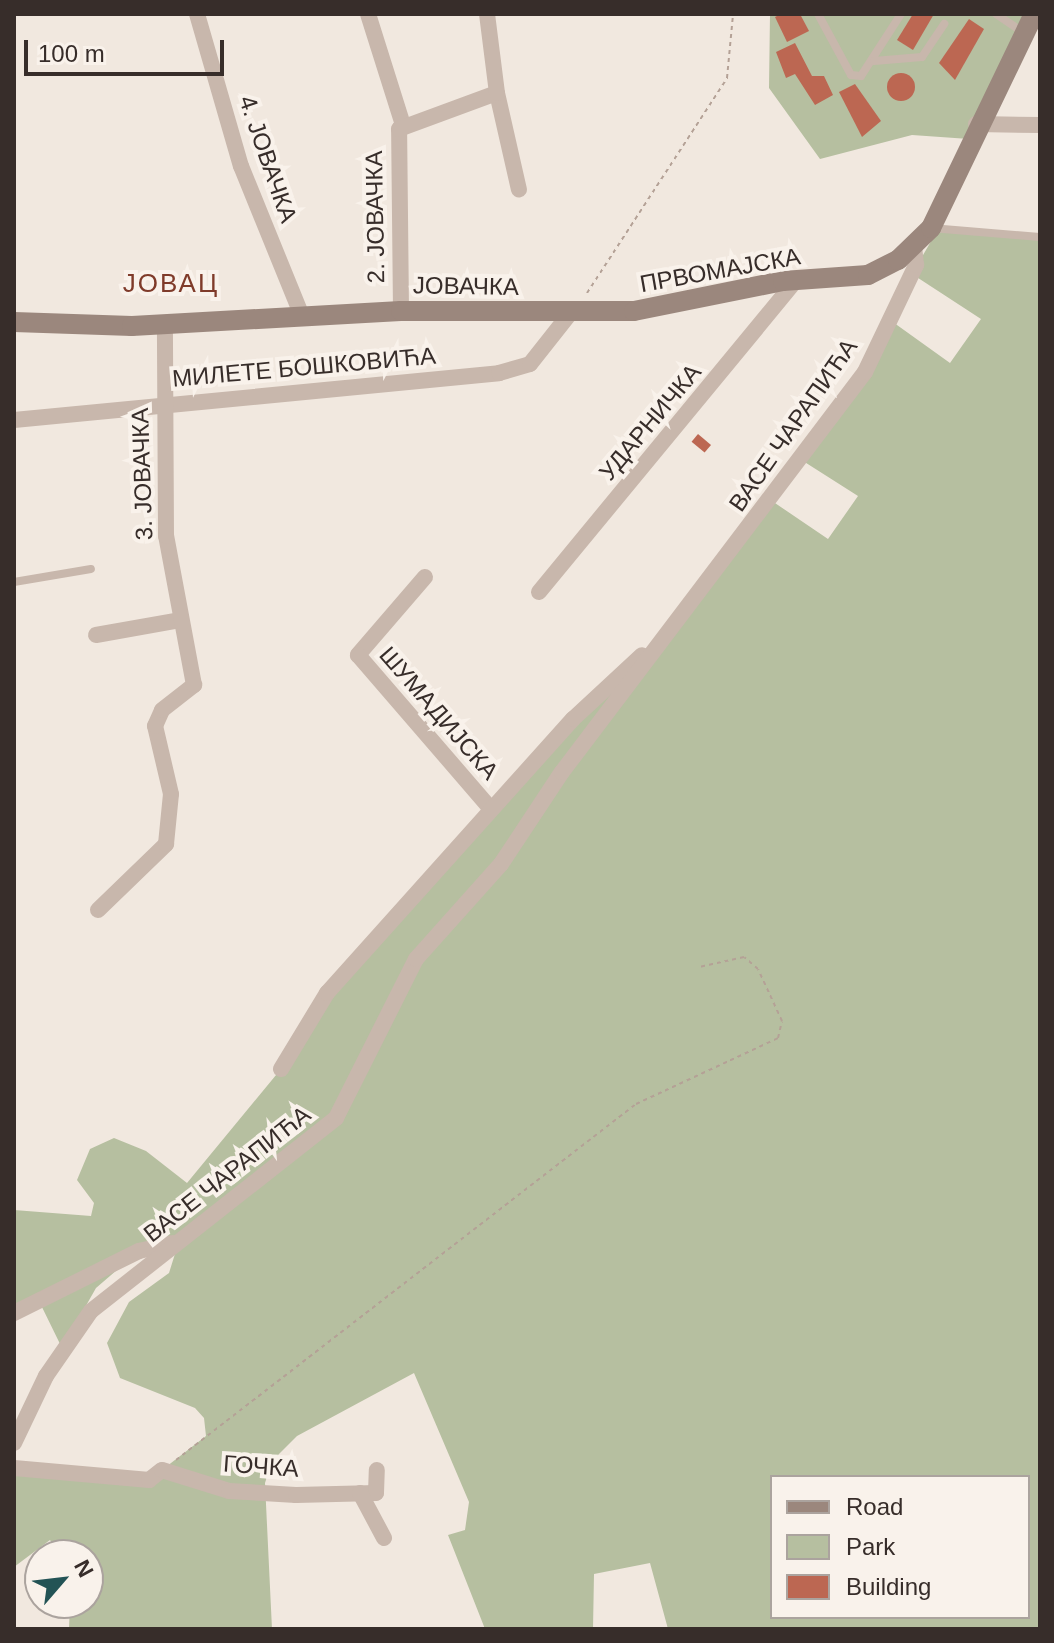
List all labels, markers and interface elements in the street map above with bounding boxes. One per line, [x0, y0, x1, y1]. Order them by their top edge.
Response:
scale bar [28, 24, 228, 74]
text: 100 m [38, 40, 105, 67]
street label: 4. ЈОВАЧКА [233, 92, 303, 226]
street label: 2. ЈОВАЧКА [359, 150, 391, 284]
street label: ПРВОМАЈСКА [638, 242, 802, 298]
district label: ЈОВАЦ [123, 268, 219, 300]
street label: ЈОВАЧКА [413, 271, 519, 301]
street label: ВАСЕ ЧАРАПИЋА [723, 333, 863, 517]
street label: МИЛЕТЕ БОШКОВИЋА [171, 341, 437, 393]
street label: УДАРНИЧКА [593, 358, 707, 486]
street label: 3. ЈОВАЧКА [125, 407, 159, 541]
street label: ШУМАДИЈСКА [373, 641, 505, 785]
street label: ВАСЕ ЧАРАПИЋА [138, 1100, 316, 1248]
street label: ГОЧКА [222, 1449, 300, 1483]
legend [770, 1475, 1030, 1619]
text: Road [846, 1493, 903, 1520]
text: Park [846, 1533, 895, 1560]
north arrow [24, 1539, 104, 1619]
text: N [69, 1556, 99, 1581]
text: Building [846, 1573, 931, 1600]

